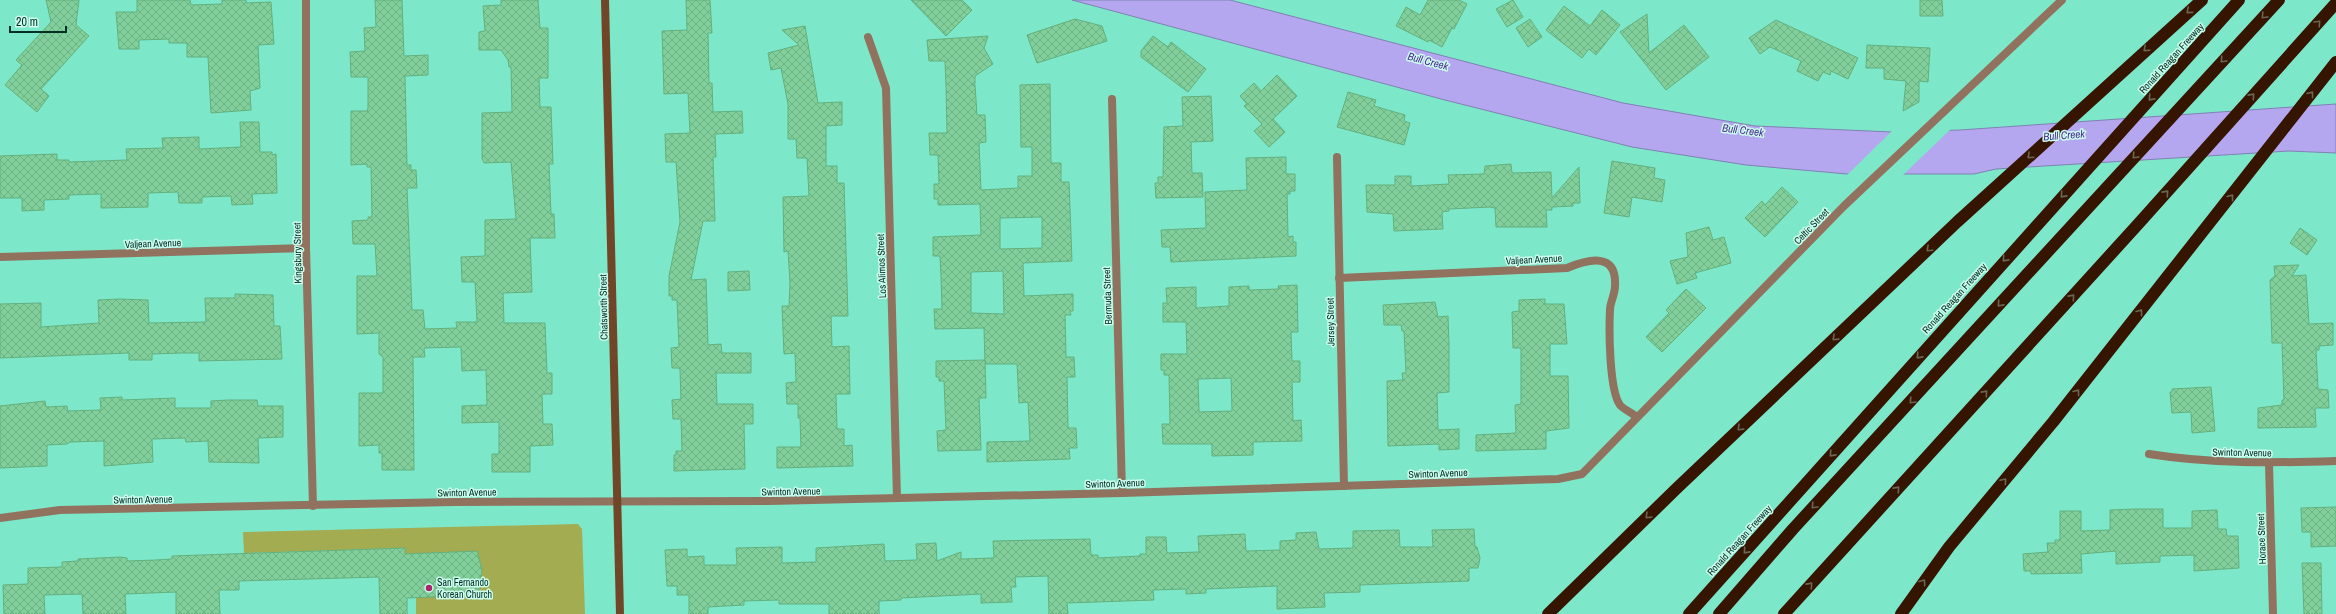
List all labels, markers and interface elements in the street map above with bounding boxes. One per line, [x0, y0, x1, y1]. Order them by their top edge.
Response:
one-way arrow [2186, 7, 2193, 14]
scale bar [10, 8, 66, 34]
one-way arrow [2262, 11, 2269, 19]
text: 20 m [16, 14, 38, 30]
street label: Ronald Reagan Freeway [2136, 20, 2207, 96]
one-way arrow [2313, 20, 2320, 28]
one-way arrow [2143, 44, 2151, 52]
water label: Bull Creek [1406, 49, 1450, 73]
one-way arrow [2221, 56, 2228, 63]
one-way arrow [2306, 92, 2313, 99]
one-way arrow [2148, 93, 2155, 101]
one-way arrow [2248, 93, 2255, 101]
water label: Bull Creek [1721, 121, 1765, 140]
water label: Bull Creek [2043, 127, 2086, 143]
one-way arrow [2027, 151, 2034, 158]
one-way arrow [2133, 151, 2140, 159]
one-way arrow [2061, 190, 2068, 197]
one-way arrow [2161, 190, 2169, 198]
one-way arrow [2226, 194, 2233, 201]
street label: Celtic Street [1791, 205, 1832, 247]
street label: Kingsbury Street [290, 222, 305, 284]
street label: Los Alimos Street [874, 233, 889, 298]
street label: Valjean Avenue [125, 236, 182, 251]
one-way arrow [1926, 244, 1934, 252]
street label: Valjean Avenue [1506, 252, 1563, 267]
one-way arrow [2003, 255, 2010, 262]
street label: Ronald Reagan Freeway [1919, 260, 1990, 336]
street label: Bermuda Street [1100, 266, 1115, 325]
street label: Chatsworth Street [596, 273, 611, 340]
one-way arrow [2068, 294, 2075, 302]
street label: Jersey Street [1324, 297, 1337, 346]
one-way arrow [1997, 300, 2004, 307]
one-way arrow [2135, 309, 2142, 316]
one-way arrow [1832, 333, 1840, 341]
one-way arrow [1916, 352, 1923, 359]
one-way arrow [2072, 389, 2079, 396]
one-way arrow [1980, 390, 1988, 398]
one-way arrow [1910, 396, 1917, 403]
one-way arrow [1738, 423, 1745, 430]
street label: Swinton Avenue [2212, 445, 2272, 460]
one-way arrow [1830, 449, 1837, 456]
street label: Swinton Avenue [1408, 466, 1468, 481]
street label: Swinton Avenue [1085, 476, 1145, 491]
one-way arrow [2000, 478, 2007, 485]
street label: Swinton Avenue [761, 484, 821, 499]
street label: Swinton Avenue [437, 485, 497, 500]
one-way arrow [1893, 486, 1900, 494]
street label: Swinton Avenue [113, 492, 173, 507]
one-way arrow [1811, 501, 1819, 509]
street label: Ronald Reagan Freeway [1704, 502, 1775, 578]
one-way arrow [1645, 511, 1653, 519]
street label: Horace Street [2254, 513, 2269, 564]
one-way arrow [1743, 546, 1750, 553]
place label: San Fernando Korean Church [437, 576, 492, 601]
one-way arrow [1919, 580, 1926, 587]
one-way arrow [1805, 582, 1813, 590]
marker: San Fernando Korean Church [424, 583, 434, 593]

